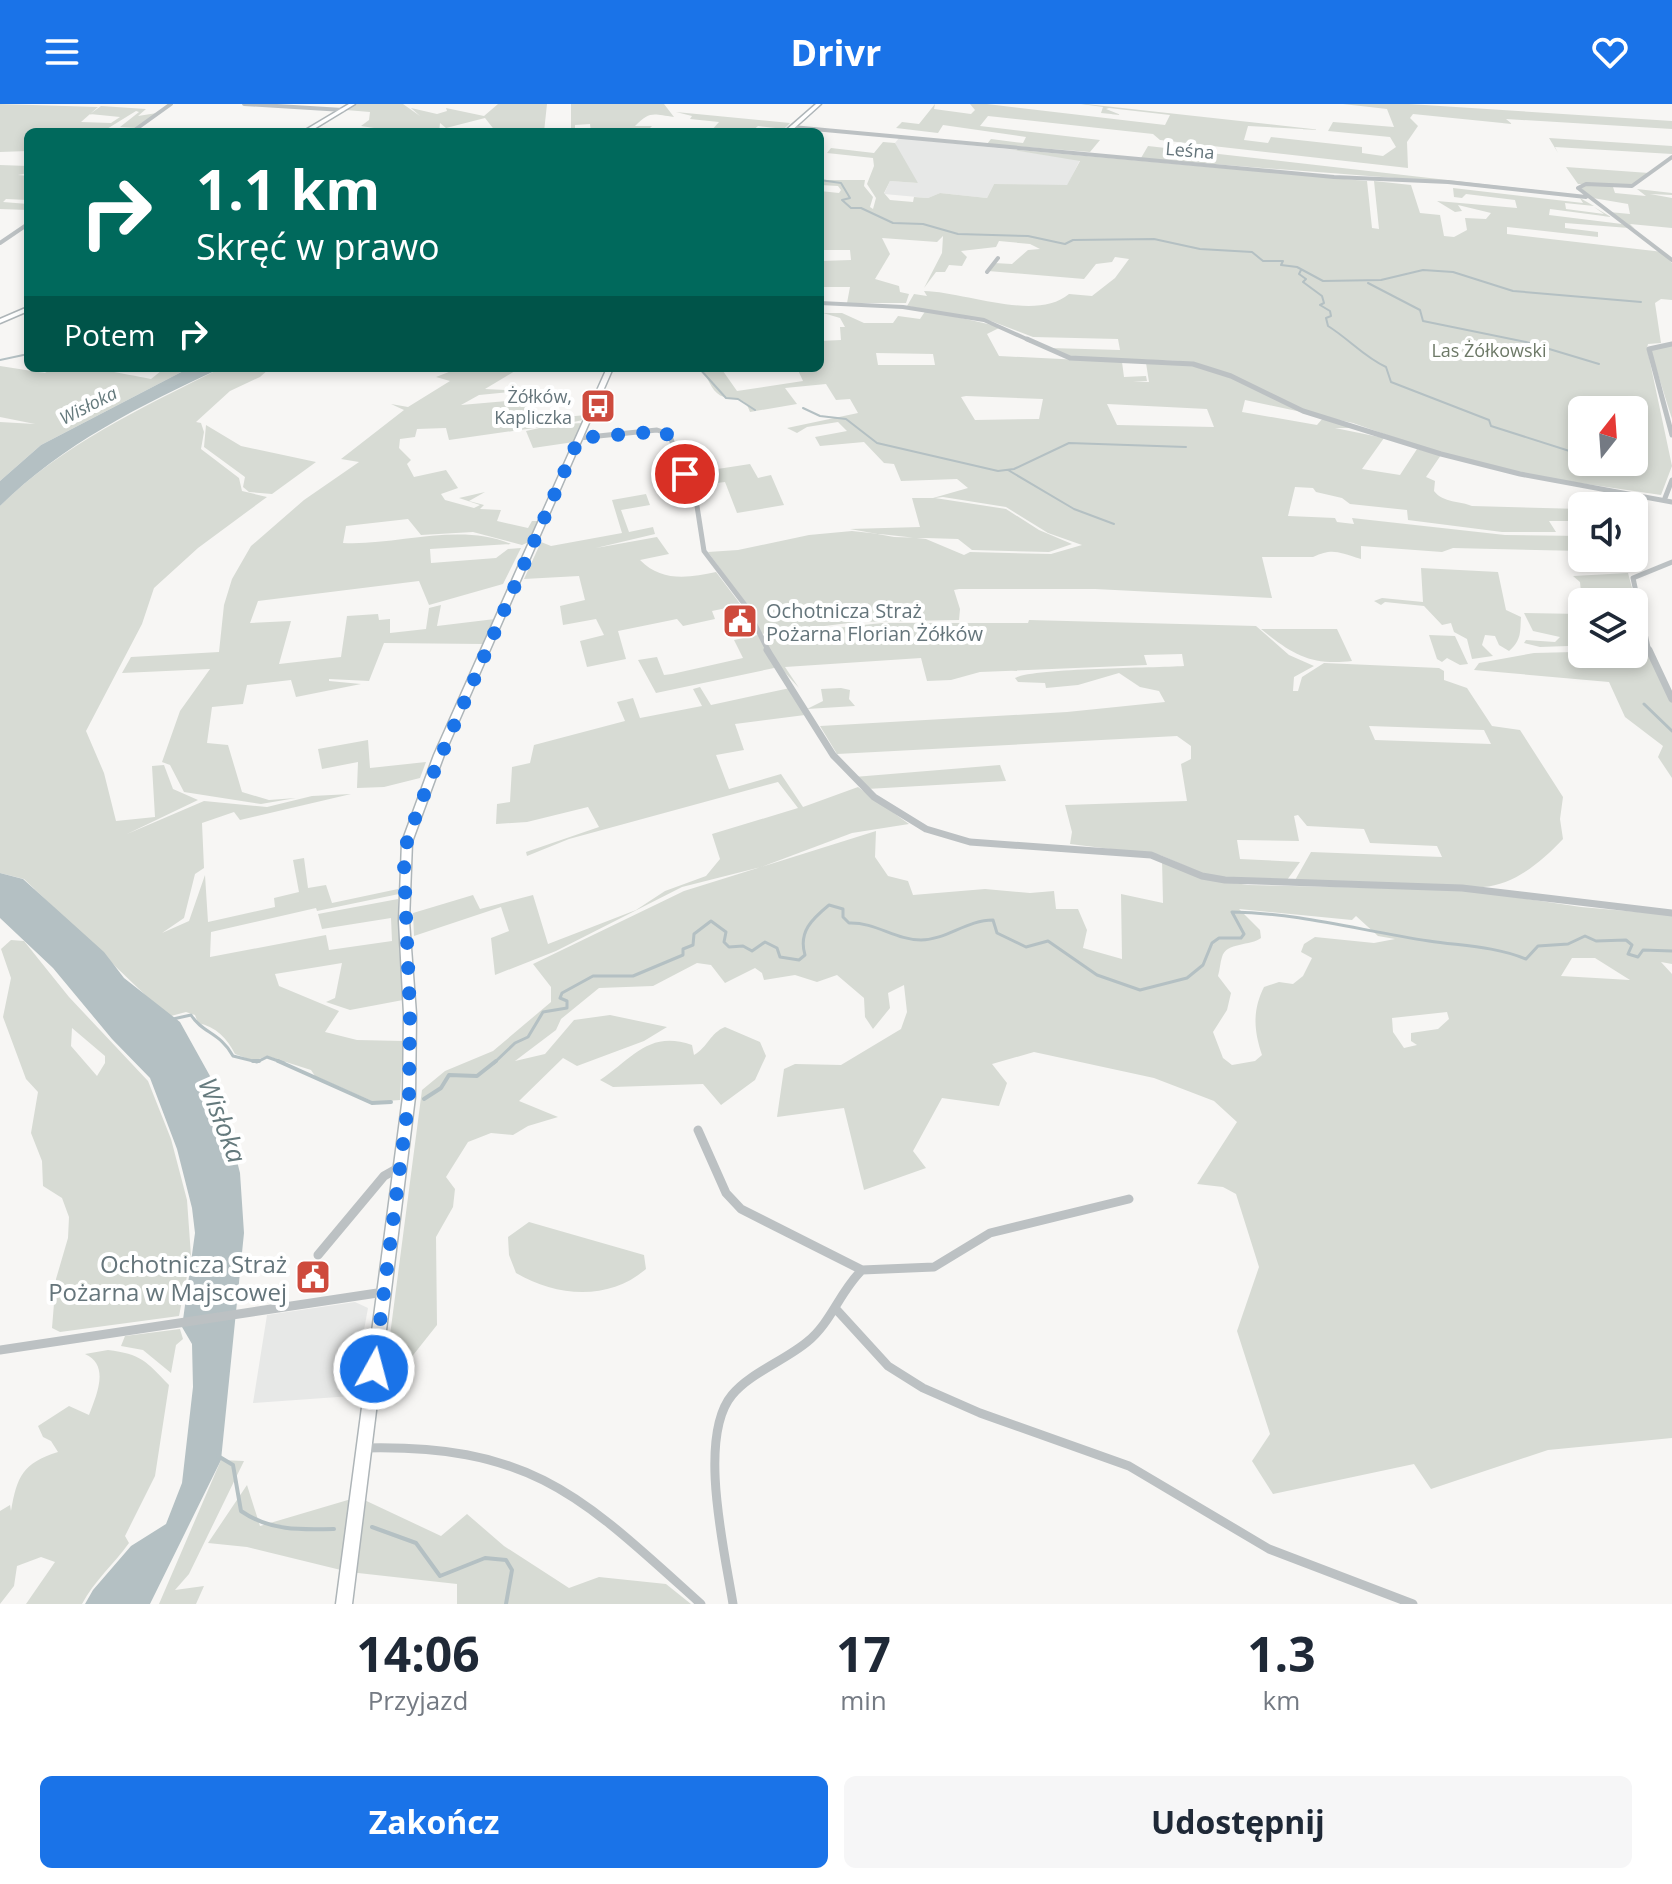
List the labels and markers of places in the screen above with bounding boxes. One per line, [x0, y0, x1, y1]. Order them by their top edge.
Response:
place label: Żółków, Kapliczka [494, 384, 572, 429]
bus stop icon: Żółków, Kapliczka [579, 387, 617, 425]
pin [651, 440, 719, 508]
place label: Ochotnicza Straż Pożarna Florian Żółków [766, 597, 984, 647]
public building icon: Ochotnicza Straż Pożarna Florian Żółków [721, 602, 759, 640]
place label: Ochotnicza Straż Pożarna w Majscowej [48, 1247, 287, 1308]
public building icon: Ochotnicza Straż Pożarna w Majscowej [294, 1258, 332, 1296]

